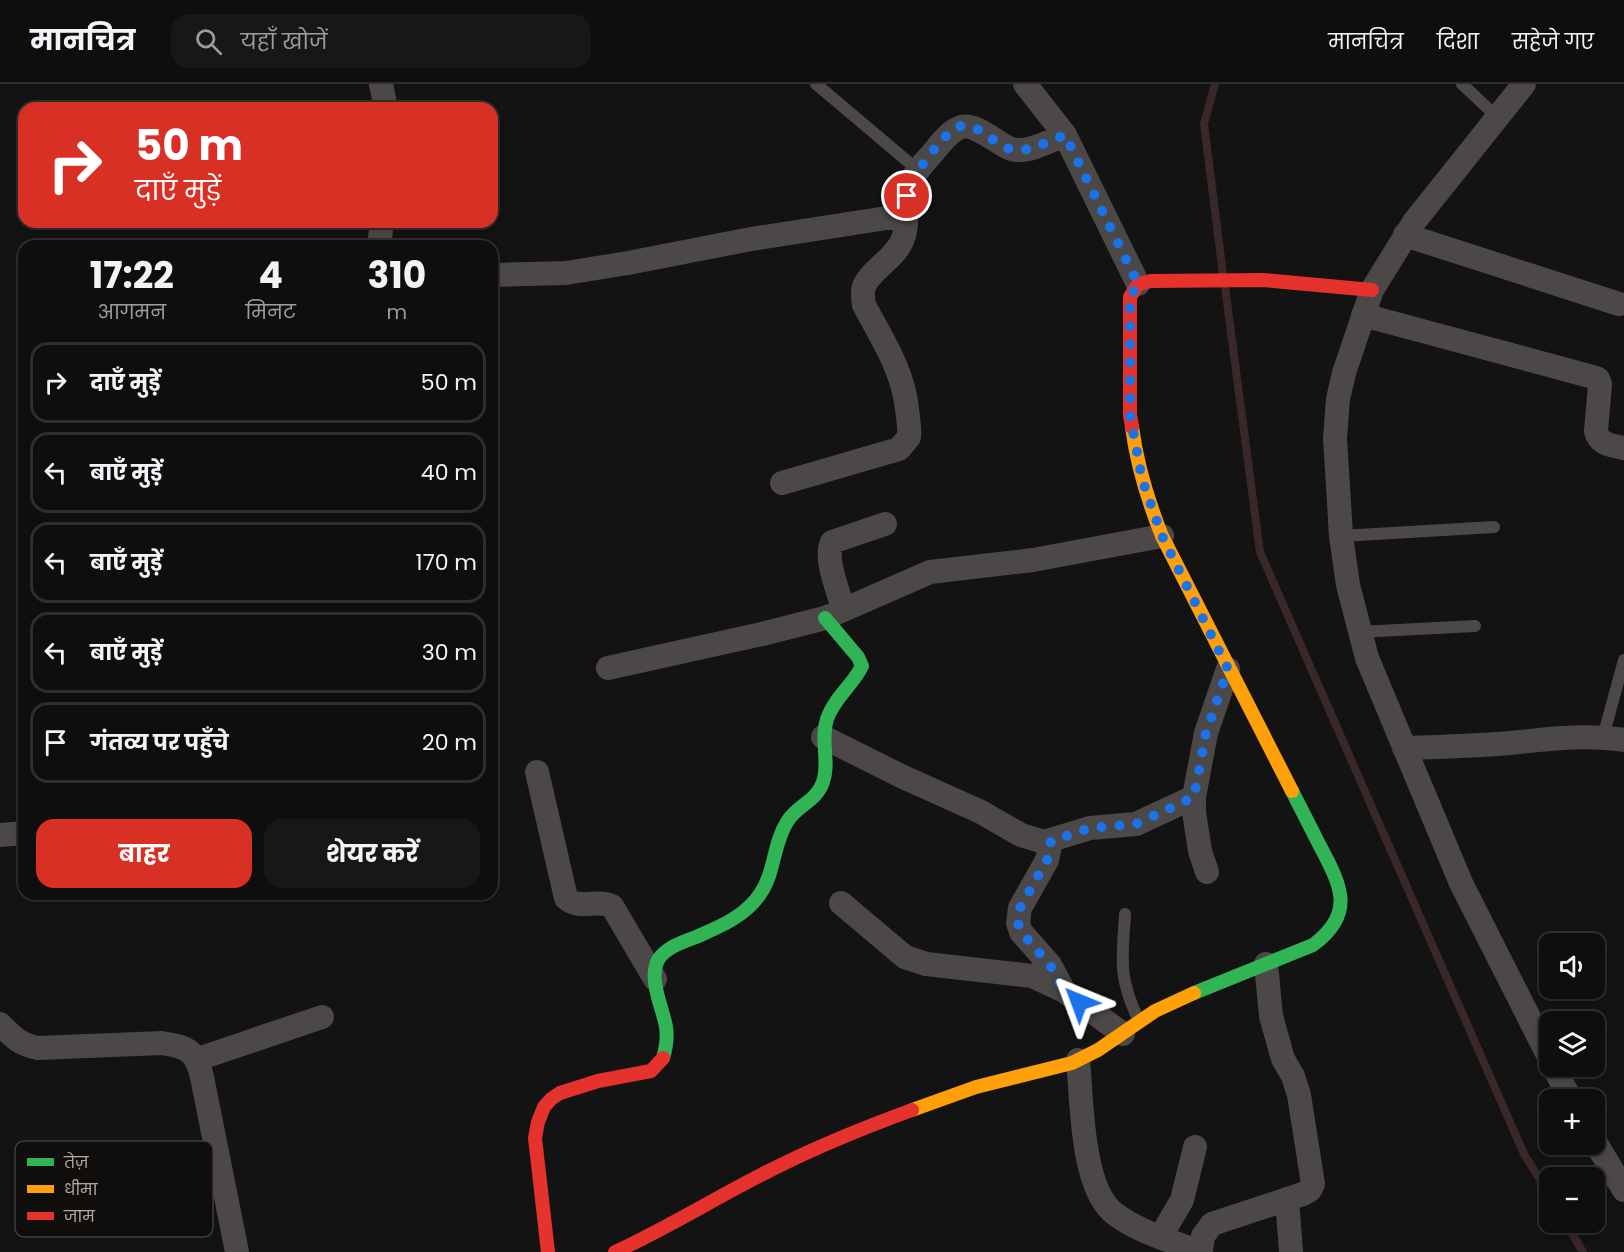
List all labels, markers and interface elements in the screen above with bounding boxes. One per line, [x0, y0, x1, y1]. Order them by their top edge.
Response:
search box [171, 14, 591, 68]
text: मानचित्र [30, 21, 135, 60]
icon: search [192, 25, 225, 58]
text: यहाँ खोजें [240, 26, 327, 57]
text: मानचित्र [1328, 27, 1404, 56]
text: दिशा [1437, 27, 1479, 56]
text: सहेजे गए [1512, 27, 1594, 56]
text: 50 m [135, 116, 243, 175]
icon: right [36, 126, 114, 204]
pin [881, 170, 932, 221]
text: दाएँ मुड़ें [135, 172, 221, 209]
icon: arrive [890, 179, 923, 212]
text: 17:22 [90, 250, 174, 301]
text: 4 [258, 250, 283, 301]
text: 310 [368, 250, 426, 301]
text: आगमन [97, 298, 166, 326]
text: मिनट [245, 298, 296, 326]
text: m [387, 298, 407, 326]
icon: right [39, 366, 72, 399]
text: दाएँ मुड़ें [90, 367, 161, 398]
text: 50 m [421, 367, 477, 398]
icon: left [39, 456, 72, 489]
text: बाएँ मुड़ें [90, 457, 162, 488]
text: 40 m [421, 457, 477, 488]
icon: left [39, 546, 72, 579]
text: बाएँ मुड़ें [90, 547, 162, 578]
text: 170 m [416, 547, 477, 578]
icon: left [39, 636, 72, 669]
text: बाएँ मुड़ें [90, 637, 162, 668]
text: 30 m [422, 637, 477, 668]
icon: arrive [39, 726, 72, 759]
text: गंतव्य पर पहुँचे [90, 727, 229, 758]
text: 20 m [422, 727, 477, 758]
button: बाहर [36, 819, 252, 888]
button: शेयर करें [264, 819, 480, 888]
map controls [1539, 933, 1605, 1233]
button: sound [1539, 933, 1605, 999]
position arrow [1047, 970, 1111, 1034]
button: layers [1539, 1011, 1605, 1077]
button: + [1539, 1089, 1605, 1155]
legend [15, 1141, 213, 1237]
text: तेज़ [63, 1151, 89, 1174]
button: − [1539, 1167, 1605, 1233]
text: धीमा [64, 1178, 99, 1201]
text: जाम [63, 1205, 95, 1228]

